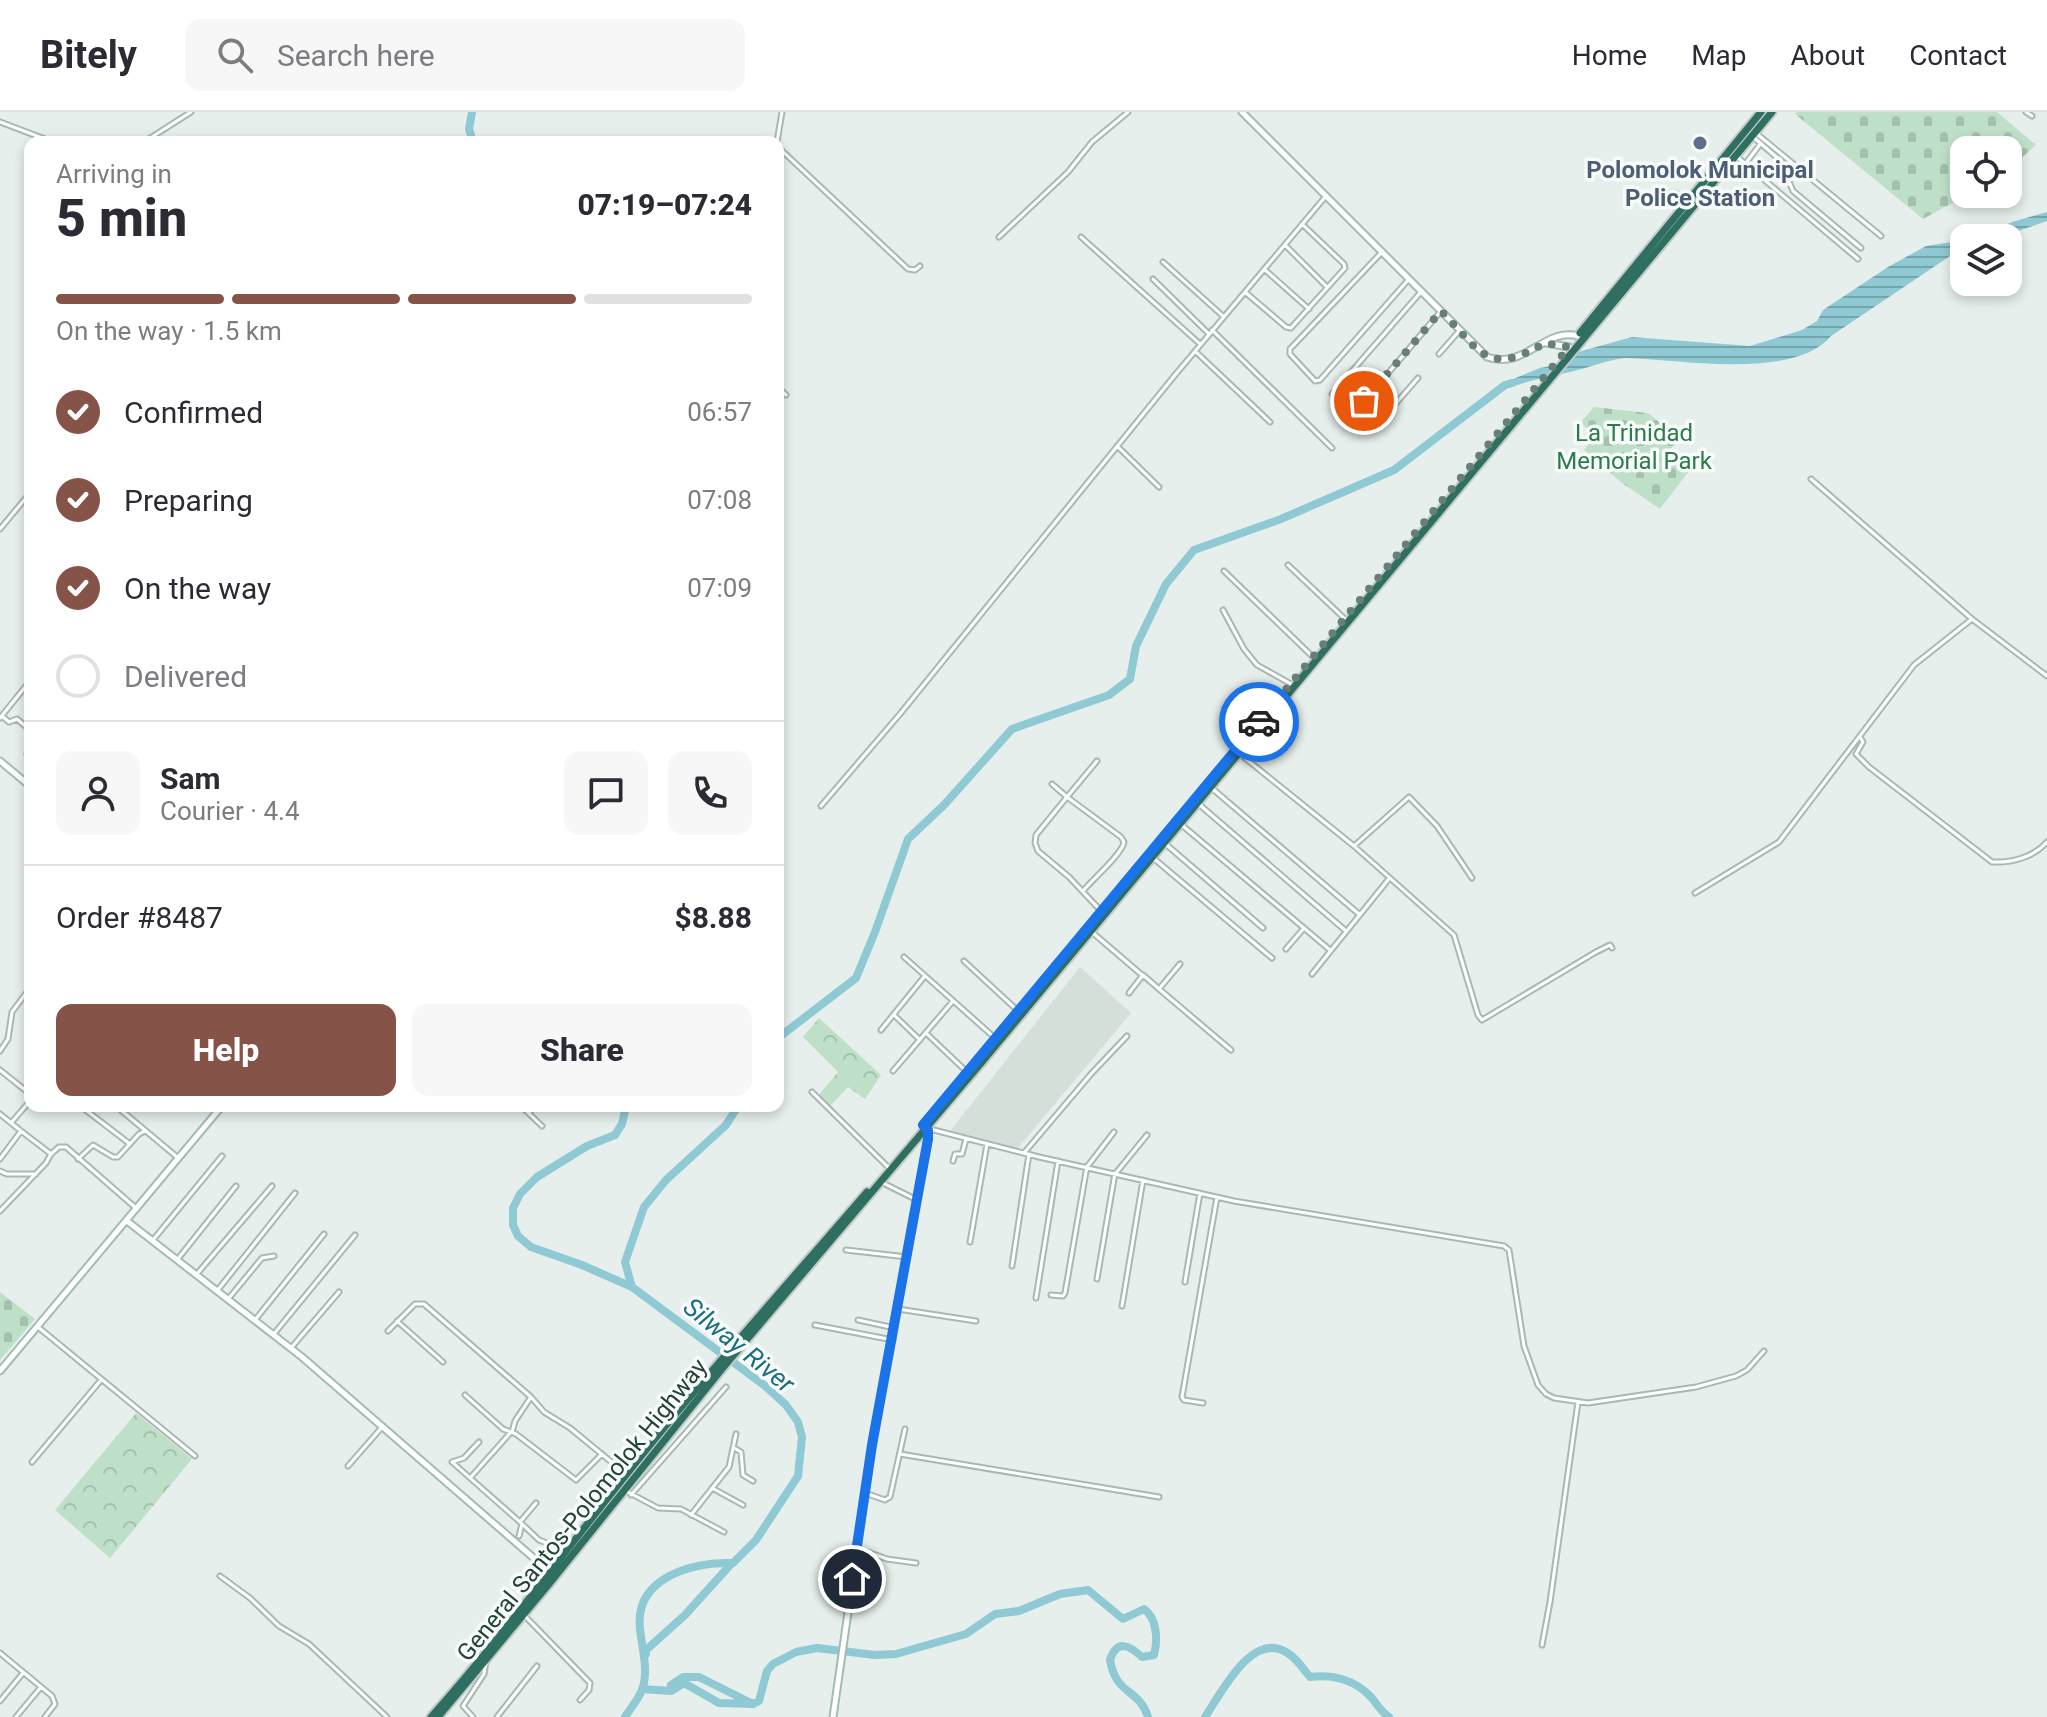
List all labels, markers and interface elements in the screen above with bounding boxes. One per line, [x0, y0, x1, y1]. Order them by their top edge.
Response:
search box [185, 19, 745, 91]
text: Bitely [40, 33, 137, 77]
icon: search [213, 33, 257, 77]
text: Search here [277, 38, 435, 73]
text: Home [1572, 39, 1647, 72]
text: Map [1691, 39, 1747, 72]
text: About [1791, 39, 1865, 72]
text: Contact [1909, 39, 2007, 72]
marker: Polomolok Municipal Police Station [1691, 134, 1709, 152]
map controls [1950, 136, 2022, 296]
button: locate [1950, 136, 2022, 208]
place label: Polomolok Municipal Police Station [1586, 156, 1814, 212]
text: Arriving in [56, 159, 172, 189]
text: 07:19–07:24 [577, 187, 752, 222]
text: 5 min [56, 188, 187, 249]
button: layers [1950, 224, 2022, 296]
text: On the way · 1.5 km [56, 316, 282, 346]
pin [1330, 367, 1398, 435]
icon: bag [1342, 379, 1386, 423]
icon: check [56, 390, 100, 434]
text: Confirmed [124, 395, 263, 430]
text: 06:57 [687, 397, 752, 427]
park label: La Trinidad Memorial Park [1556, 419, 1713, 475]
icon: check [56, 478, 100, 522]
text: Preparing [124, 483, 253, 518]
text: 07:08 [687, 485, 752, 515]
icon: check [56, 566, 100, 610]
text: On the way [124, 571, 271, 606]
text: 07:09 [687, 573, 752, 603]
text: Delivered [124, 659, 247, 694]
courier [1219, 682, 1299, 762]
icon: car [1237, 700, 1281, 744]
button: person [56, 751, 140, 835]
button: chat [564, 751, 648, 835]
button: phone [668, 751, 752, 835]
text: Sam [160, 761, 221, 796]
text: Courier · 4.4 [160, 796, 300, 826]
text: Order #8487 [56, 900, 223, 935]
text: $8.88 [674, 900, 752, 935]
button: Help [56, 1004, 396, 1096]
button: Share [412, 1004, 752, 1096]
water label: Silway River [678, 1291, 802, 1400]
street label: General Santos-Polomolok Highway [451, 1353, 713, 1667]
pin [818, 1545, 886, 1613]
icon: home [830, 1557, 874, 1601]

